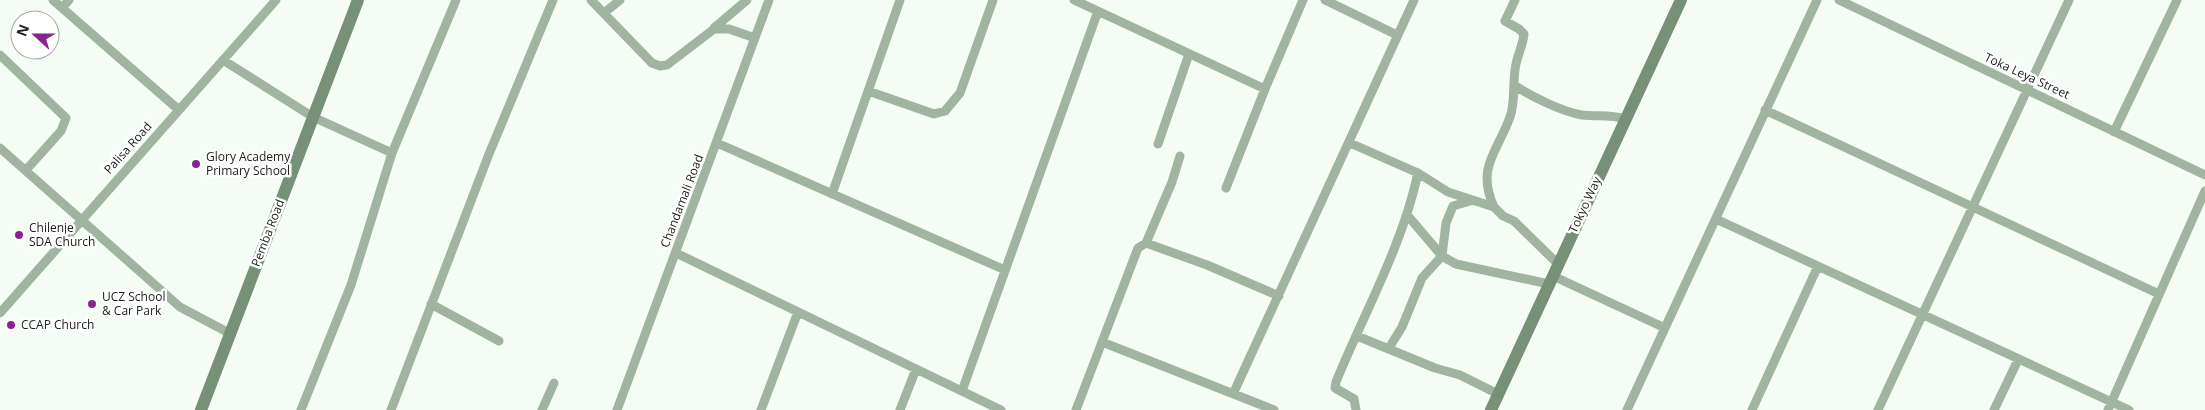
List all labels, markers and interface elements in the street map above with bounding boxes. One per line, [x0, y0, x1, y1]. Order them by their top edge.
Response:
north arrow [10, 10, 60, 60]
text: N [11, 21, 33, 39]
street label: Toka Leya Street [1982, 48, 2073, 103]
street label: Palisa Road [100, 118, 155, 177]
place label: Glory Academy Primary School [206, 148, 291, 179]
street label: Chandamali Road [656, 152, 707, 250]
marker: Glory Academy Primary School [190, 158, 202, 170]
street label: Tokyo Way [1564, 173, 1605, 236]
street label: Pemba Road [247, 197, 288, 269]
place label: Chilenje SDA Church [29, 219, 95, 250]
marker: Chilenje SDA Church [13, 229, 25, 241]
place label: UCZ School & Car Park [102, 288, 165, 319]
marker: UCZ School & Car Park [86, 298, 98, 310]
place label: CCAP Church [21, 316, 94, 333]
marker: CCAP Church [5, 319, 17, 331]

